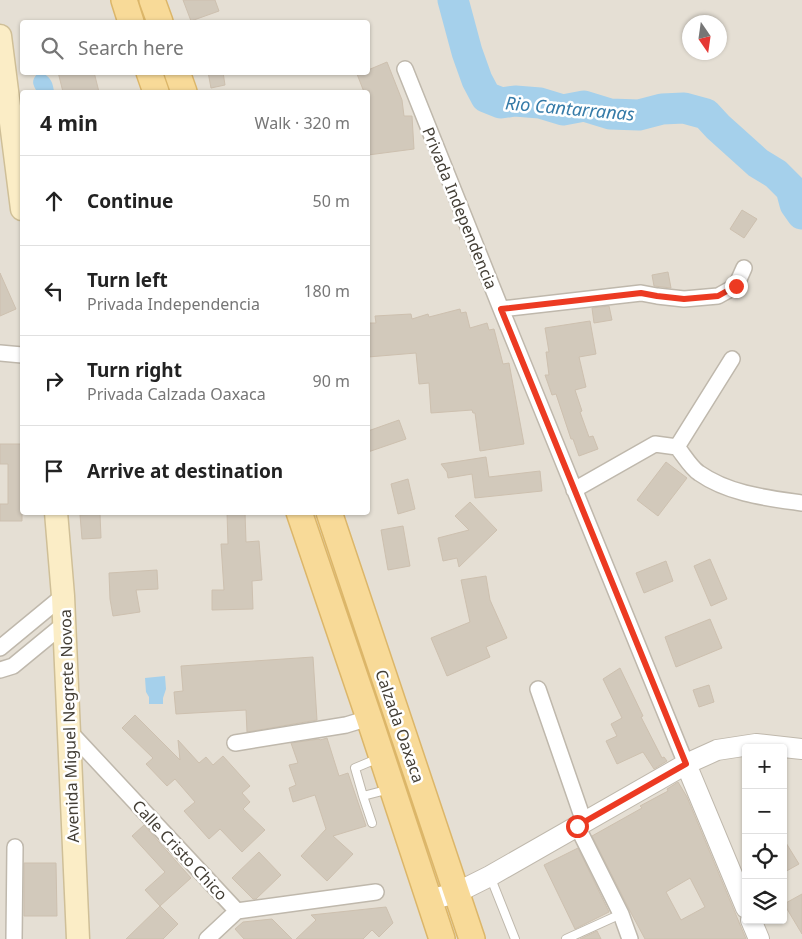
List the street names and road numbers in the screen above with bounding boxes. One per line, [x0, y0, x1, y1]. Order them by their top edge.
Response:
street label: Privada Independencia [417, 124, 503, 292]
street label: Avenida Miguel Negrete Novoa [54, 609, 84, 843]
street label: Calzada Oaxaca [370, 667, 430, 785]
street label: Calle Cristo Chico [128, 795, 232, 905]

